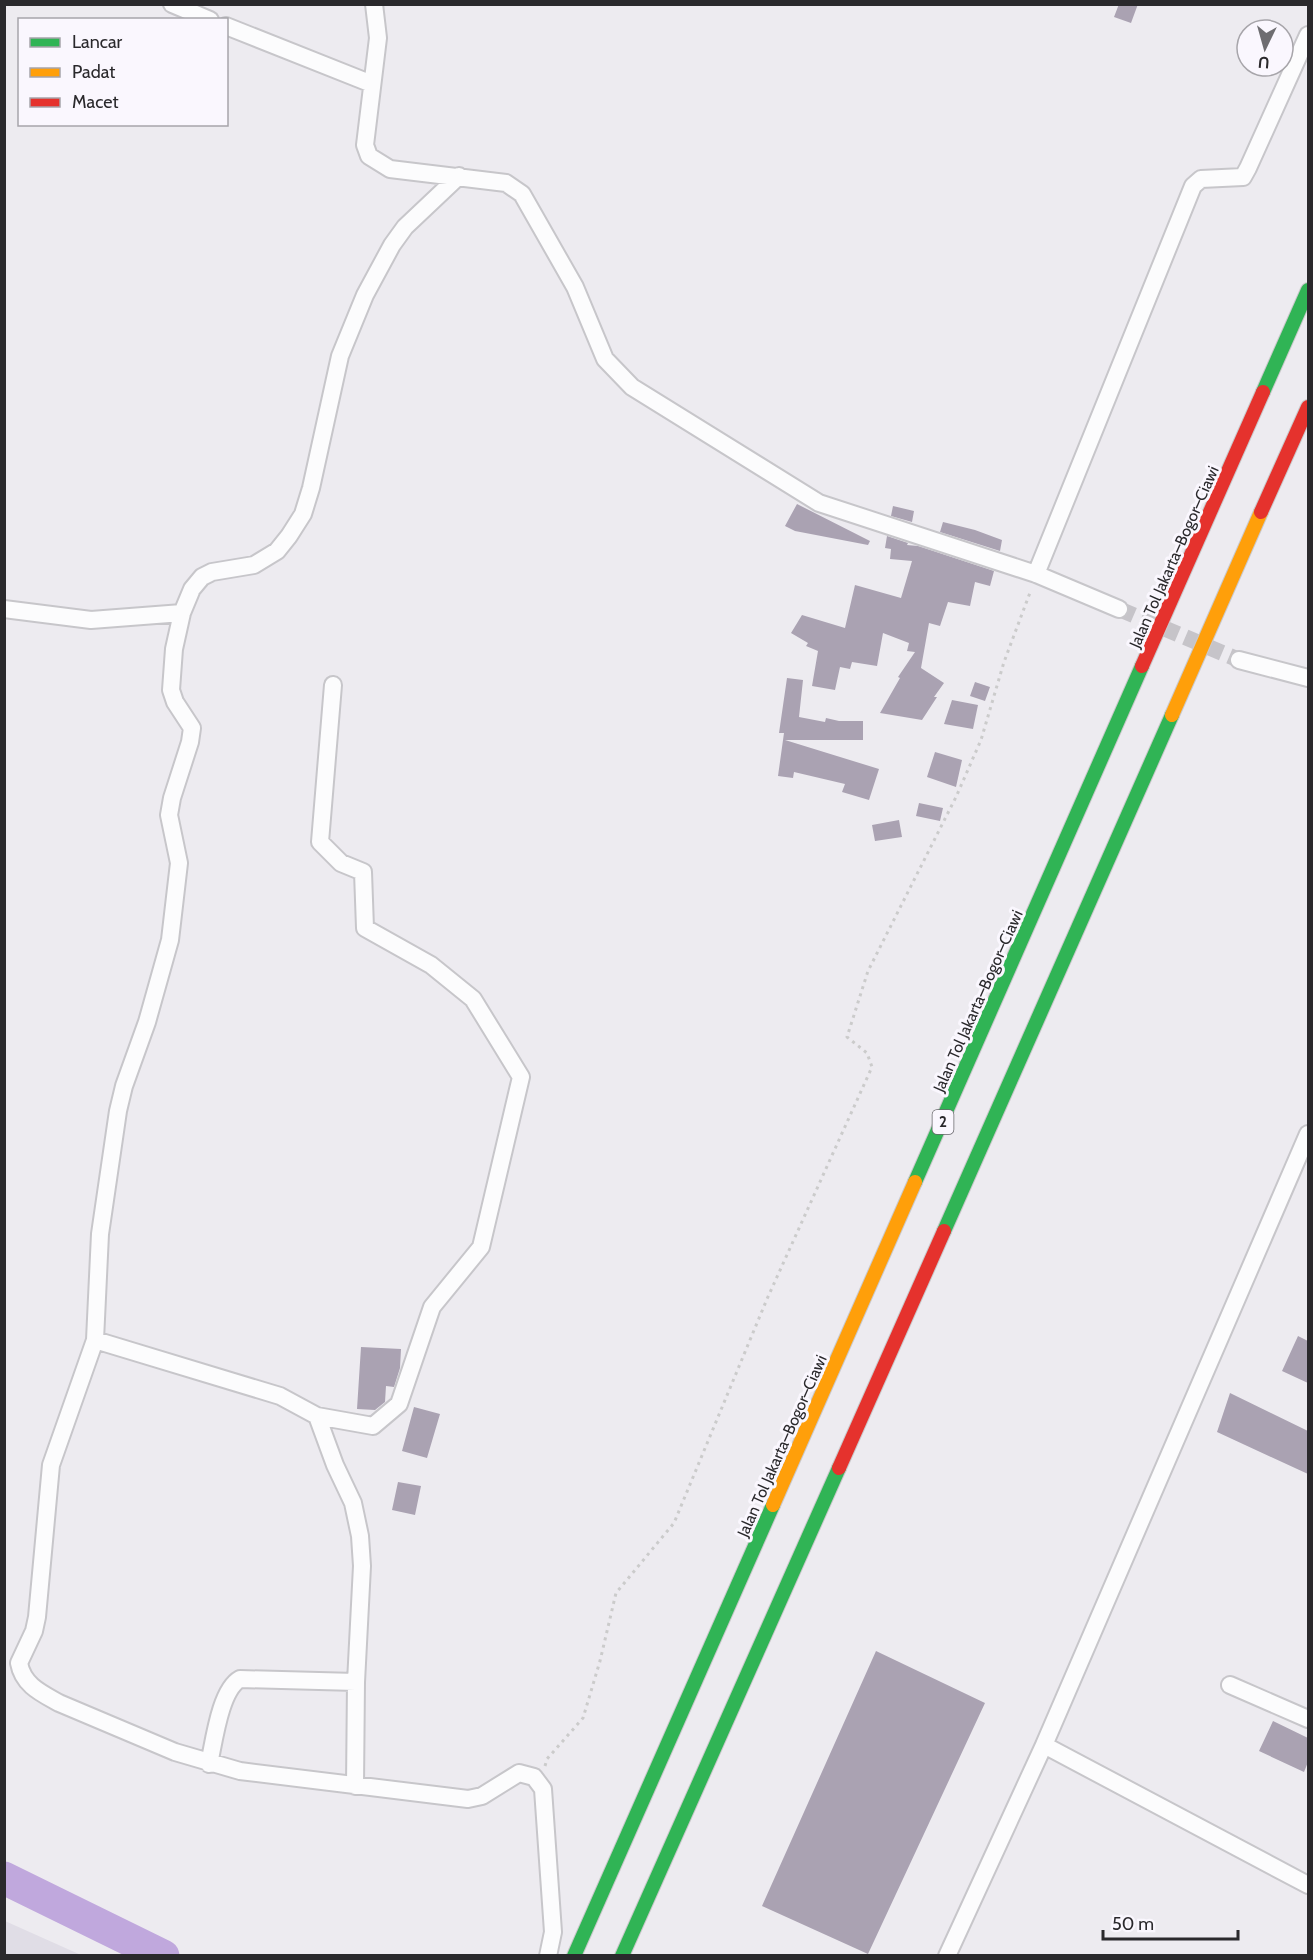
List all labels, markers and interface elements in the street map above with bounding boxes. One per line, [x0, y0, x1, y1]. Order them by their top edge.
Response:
legend [18, 18, 228, 126]
north arrow [1235, 18, 1295, 78]
text: Lancar [72, 31, 123, 53]
text: U [1257, 52, 1270, 72]
text: Padat [72, 61, 115, 83]
text: Macet [72, 91, 118, 113]
street label: Jalan Tol Jakarta–Bogor–Ciawi [1125, 463, 1223, 652]
street label: Jalan Tol Jakarta–Bogor–Ciawi [929, 907, 1027, 1096]
road number: 2 [932, 1110, 954, 1134]
street label: Jalan Tol Jakarta–Bogor–Ciawi [733, 1352, 831, 1541]
scale bar [1103, 1903, 1238, 1941]
text: 50 m [1112, 1913, 1154, 1935]

